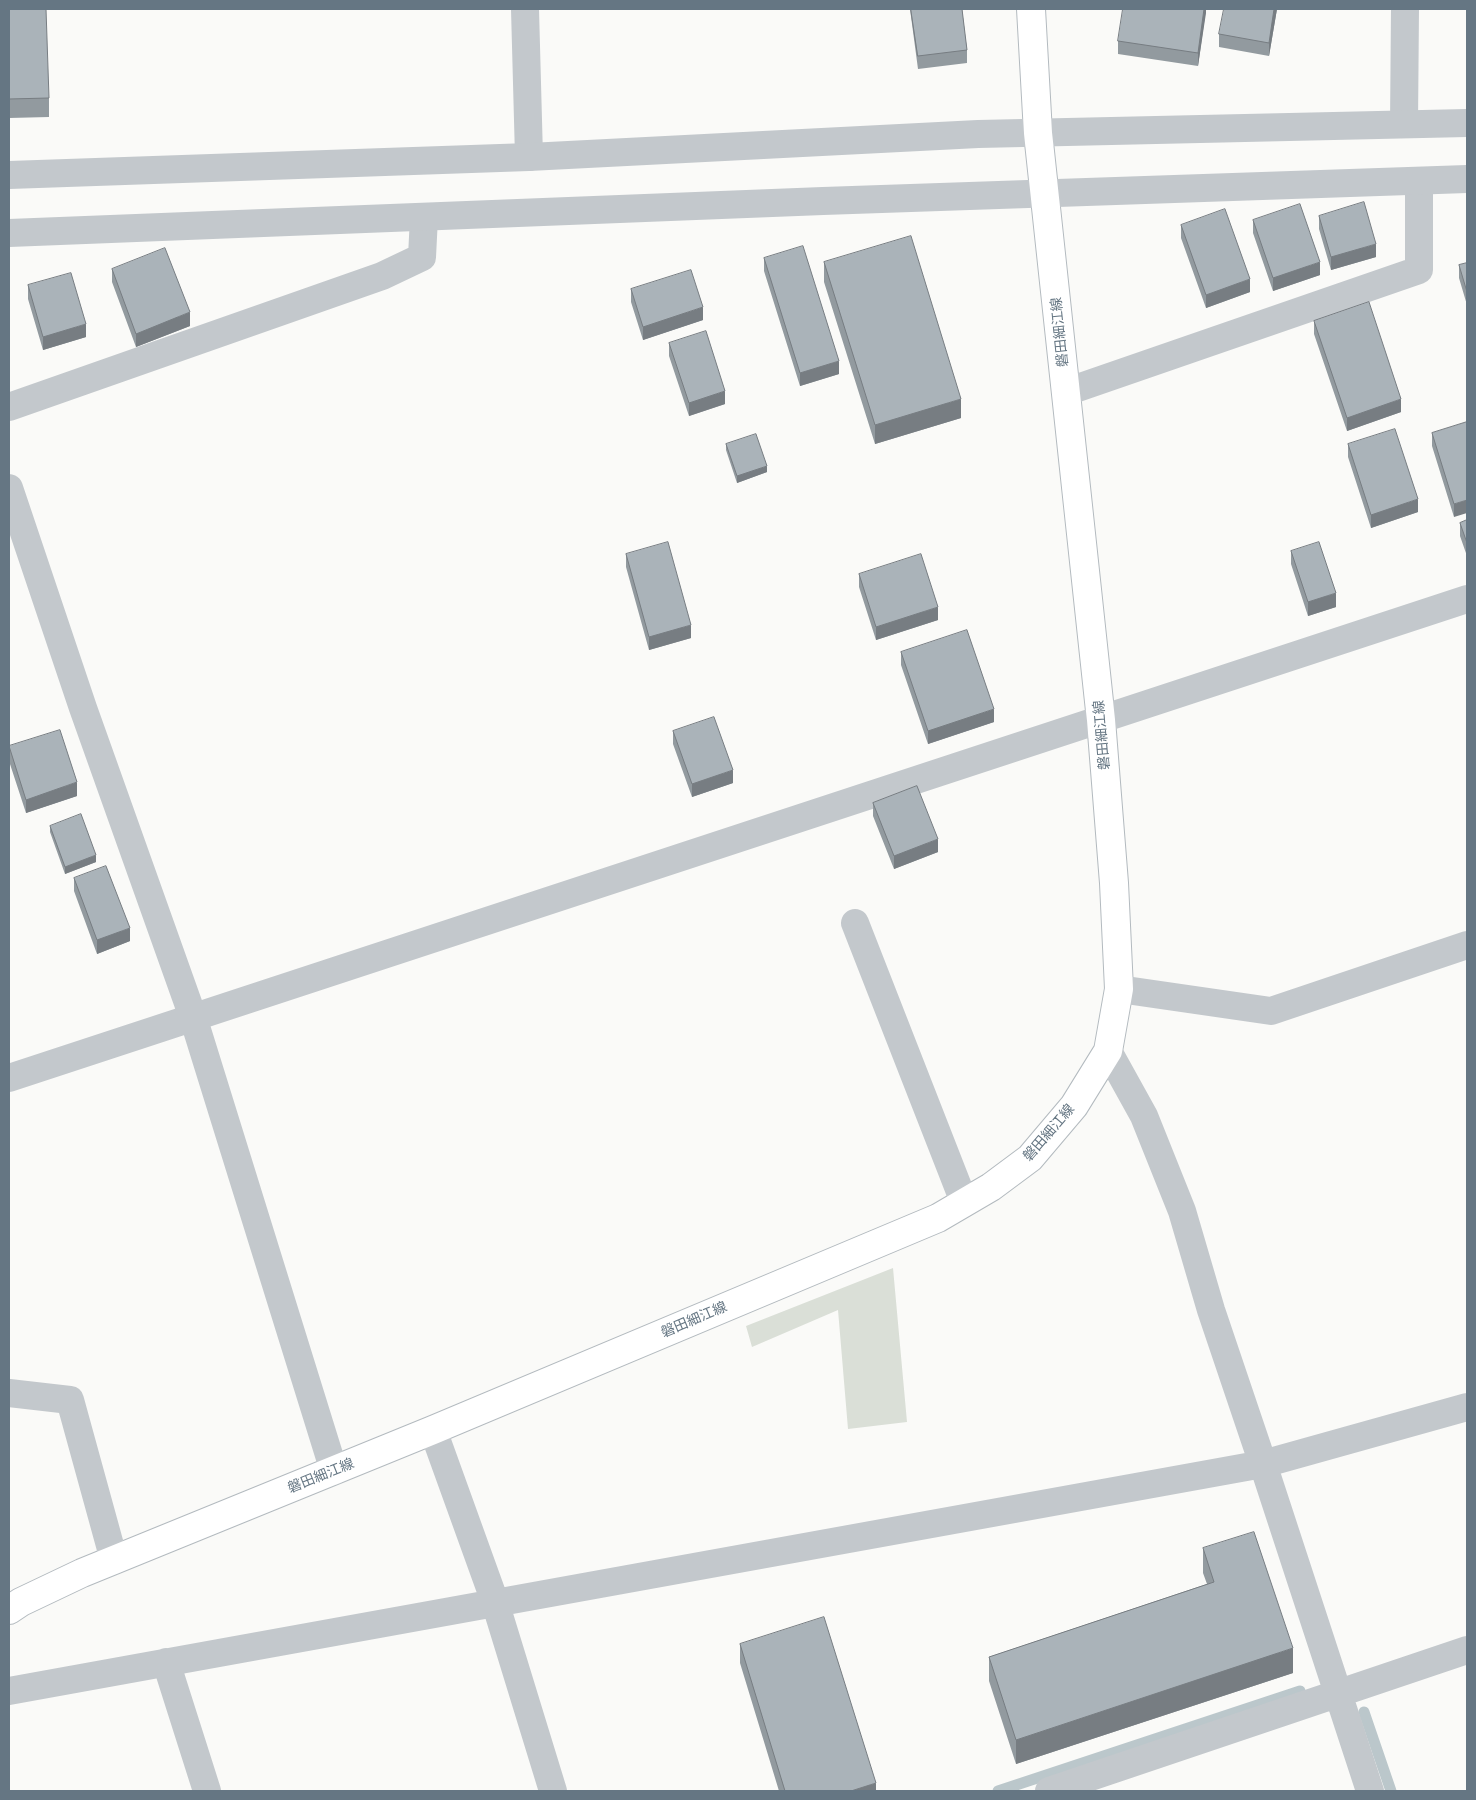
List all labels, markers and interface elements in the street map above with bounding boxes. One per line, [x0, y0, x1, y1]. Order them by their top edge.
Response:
street label: 磐田細江線 [1048, 296, 1072, 368]
street label: 磐田細江線 [1091, 699, 1113, 771]
street label: 磐田細江線 [1020, 1101, 1078, 1165]
street label: 磐田細江線 [659, 1299, 729, 1341]
street label: 磐田細江線 [285, 1455, 357, 1497]

